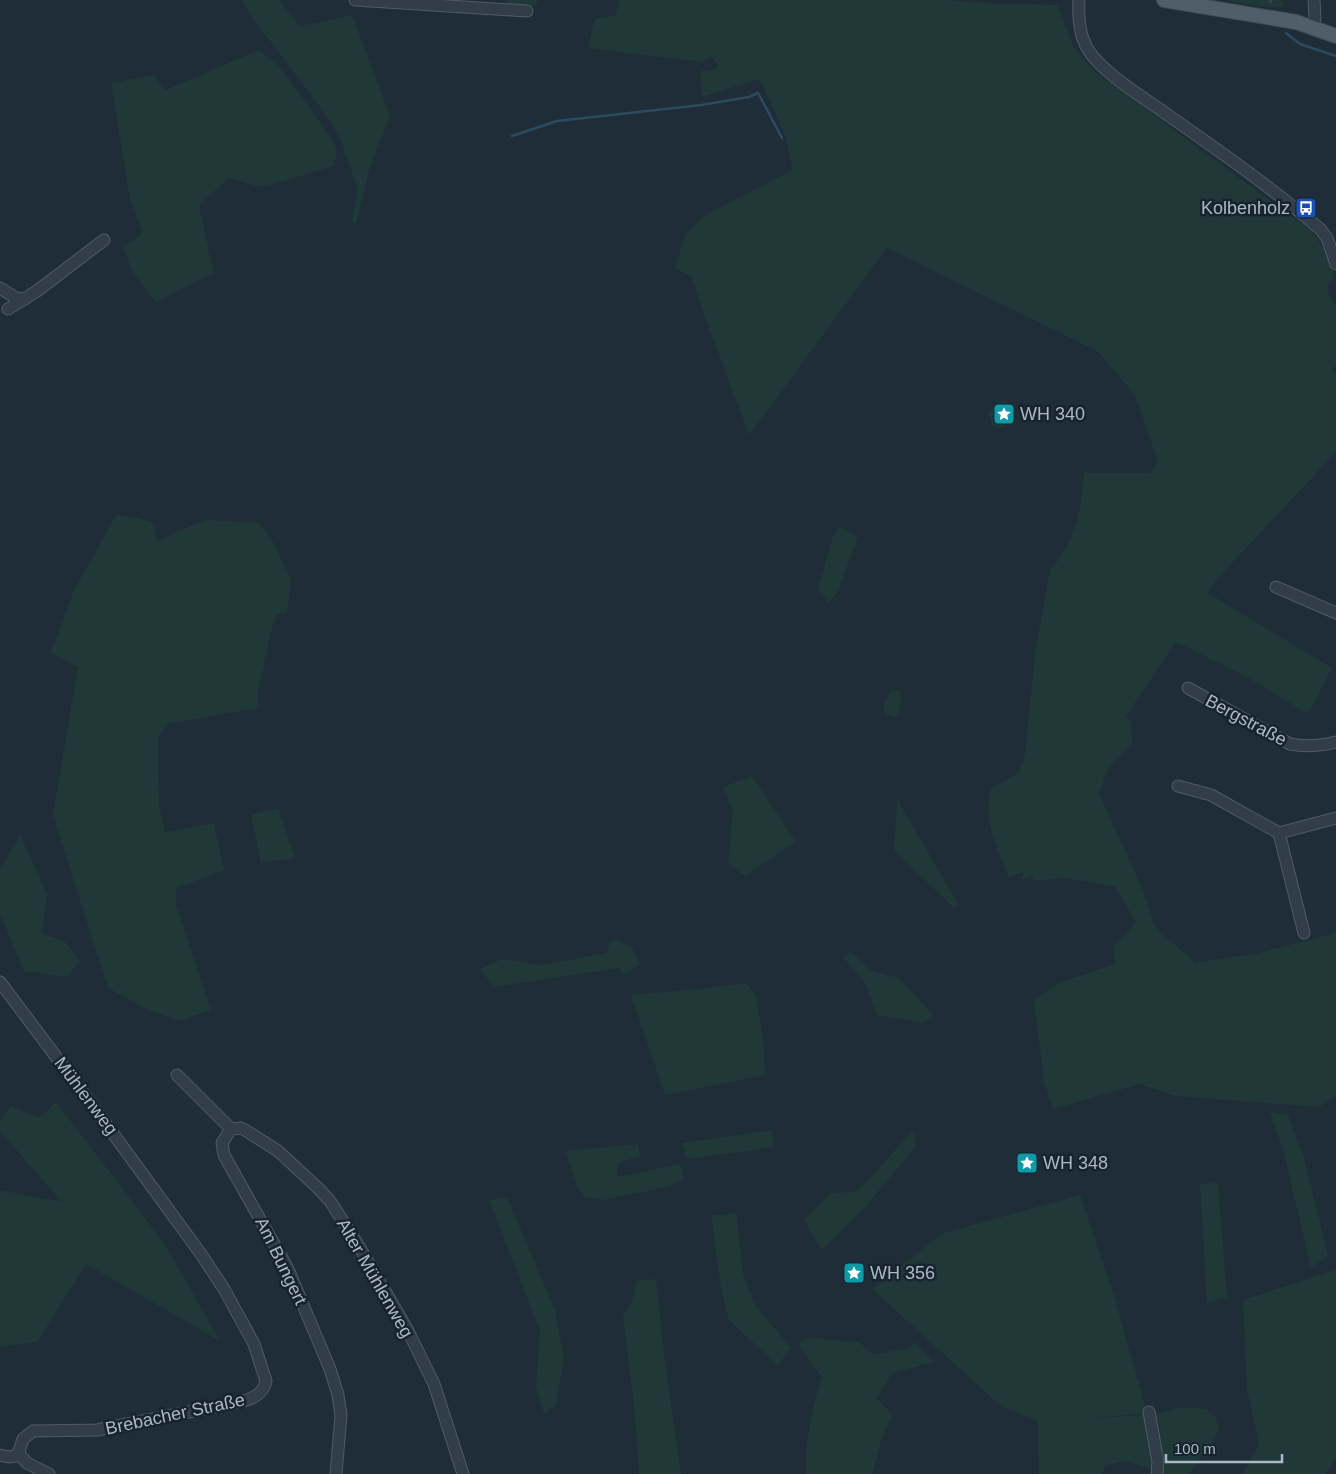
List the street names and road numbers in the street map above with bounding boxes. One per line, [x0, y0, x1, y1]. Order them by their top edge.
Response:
street label: Bergstraße [1202, 690, 1290, 750]
street label: Mühlenweg [50, 1053, 122, 1139]
street label: Am Bungert [251, 1214, 311, 1308]
street label: Alter Mühlenweg [333, 1215, 417, 1341]
street label: Brebacher Straße [103, 1389, 247, 1439]

